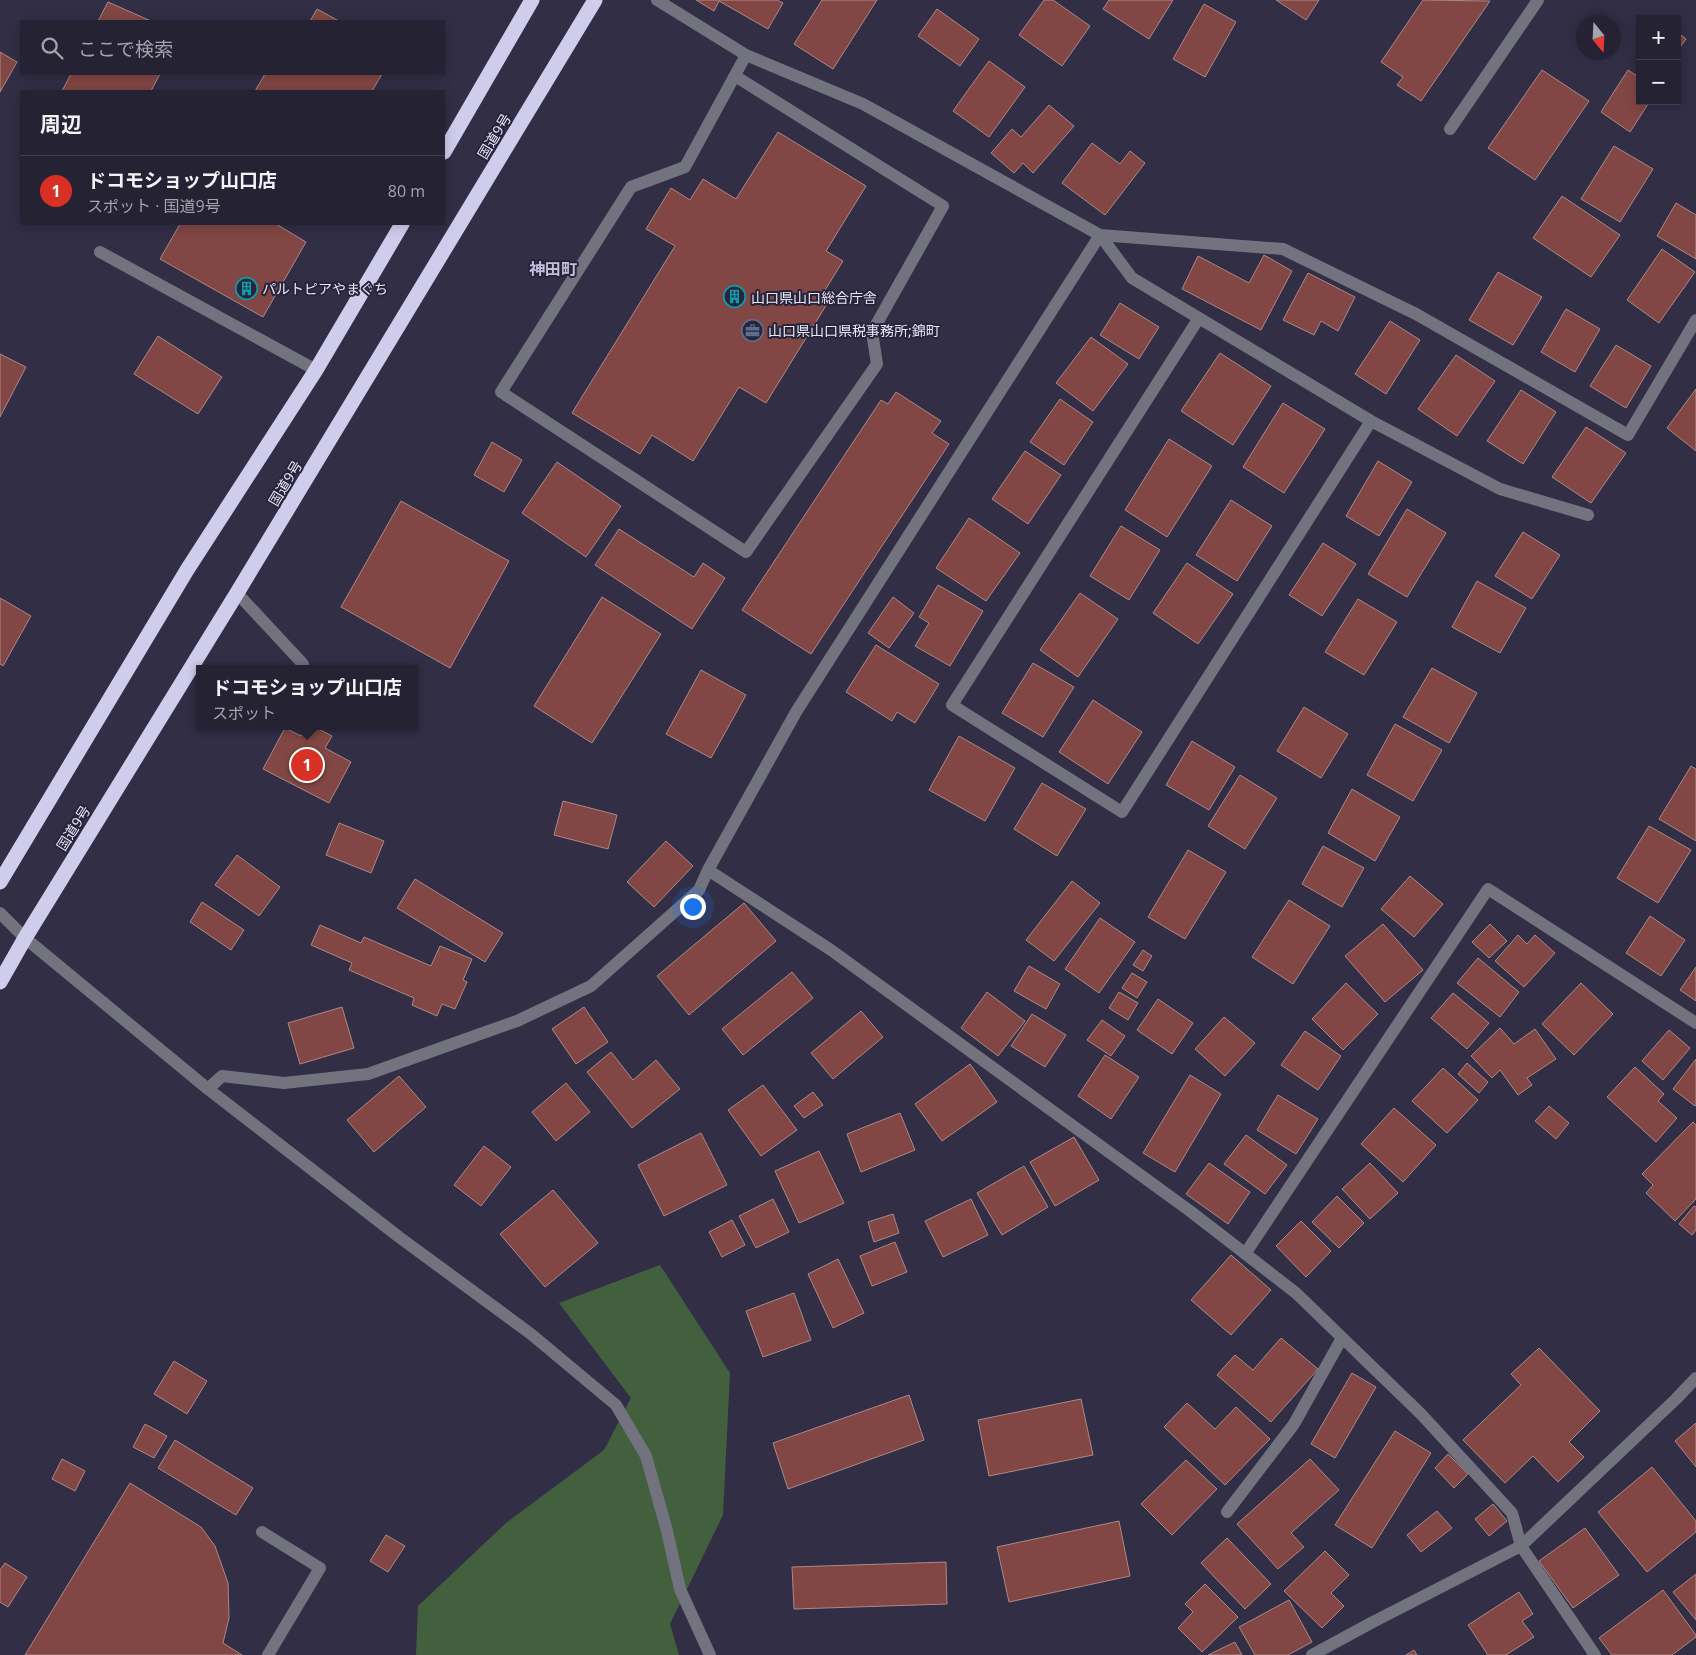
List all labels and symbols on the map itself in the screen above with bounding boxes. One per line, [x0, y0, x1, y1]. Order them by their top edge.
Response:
north arrow [1576, 15, 1621, 60]
street label: 国道9号 [473, 110, 515, 162]
district label: 神田町 [529, 258, 577, 280]
building icon: パルトピアやまぐち [234, 276, 258, 300]
place label: パルトピアやまぐち [262, 279, 388, 298]
building icon: 山口県山口総合庁舎 [723, 285, 747, 309]
place label: 山口県山口総合庁舎 [751, 288, 877, 307]
office icon: 山口県山口県税事務所;錦町 [740, 318, 764, 342]
place label: 山口県山口県税事務所;錦町 [768, 321, 940, 340]
street label: 国道9号 [264, 457, 306, 509]
pin: 1 [291, 746, 323, 784]
street label: 国道9号 [52, 802, 94, 854]
your location [680, 894, 706, 920]

